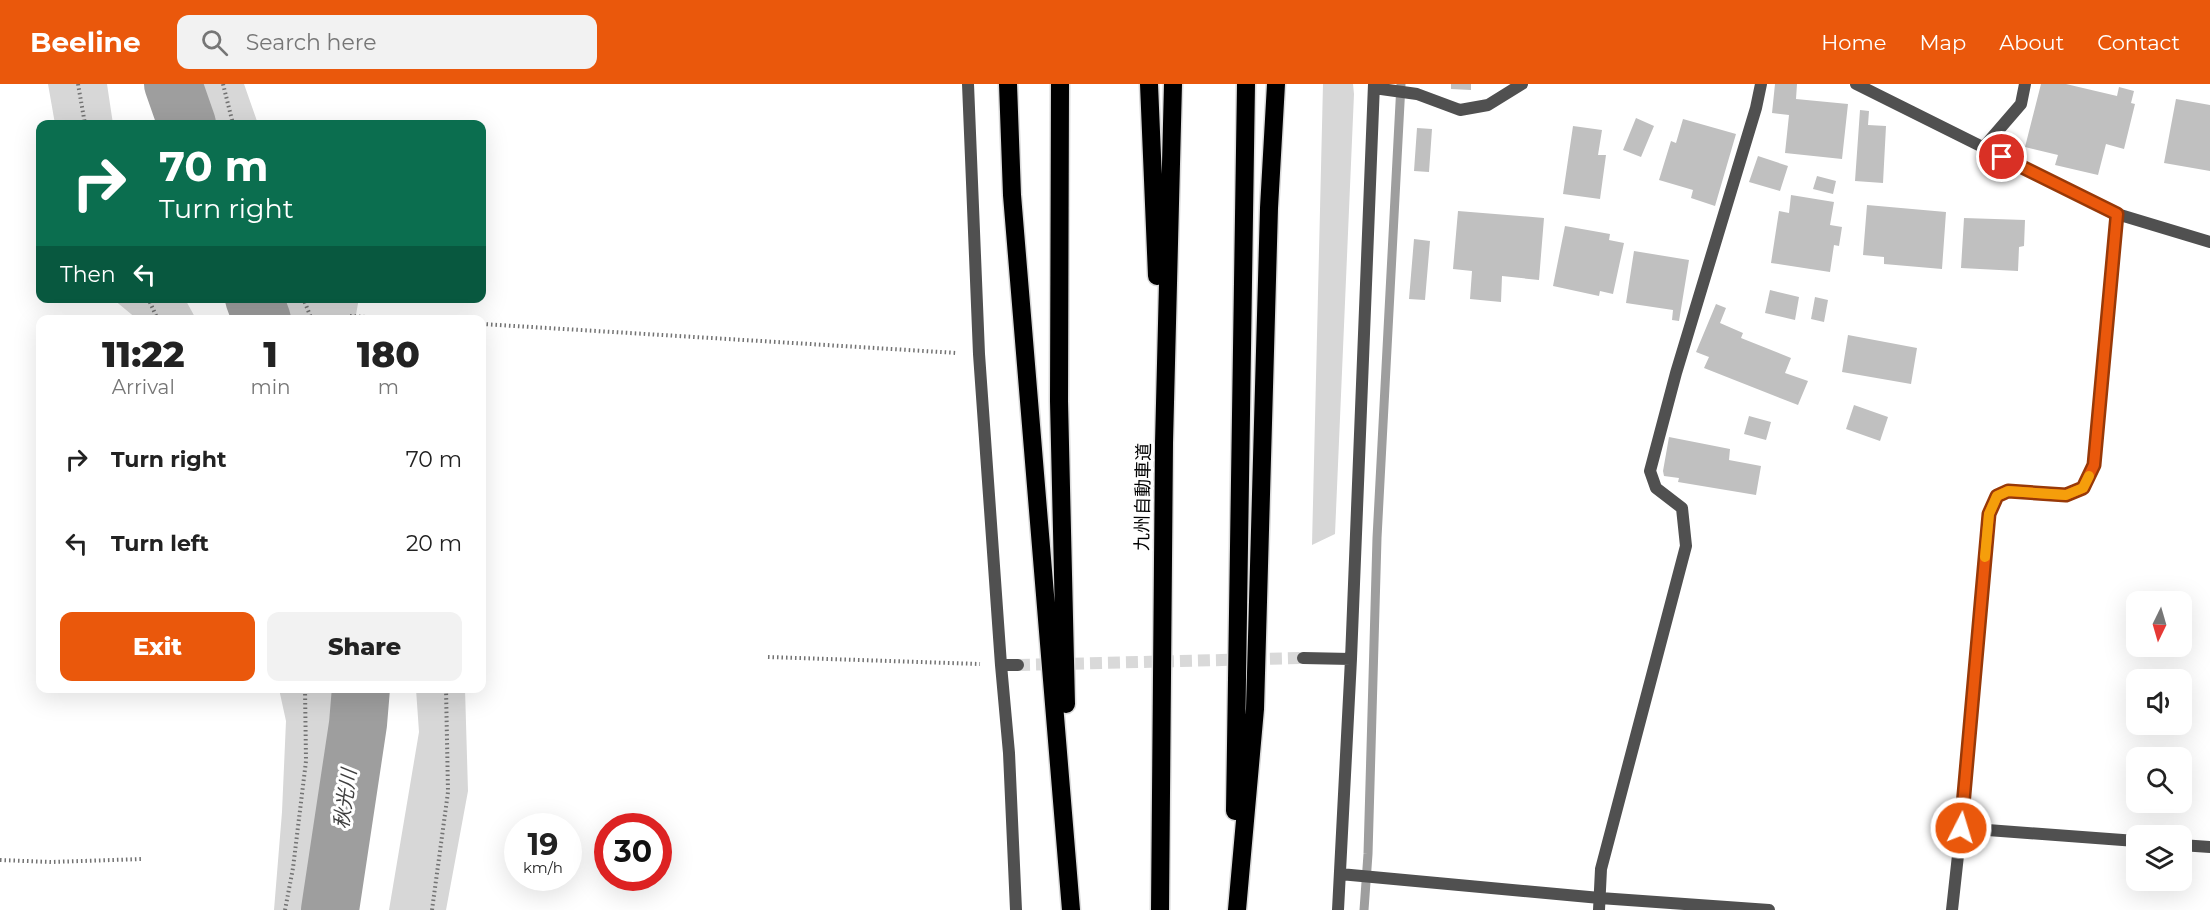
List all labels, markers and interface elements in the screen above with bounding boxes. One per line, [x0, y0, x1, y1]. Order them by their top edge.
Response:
search box [177, 15, 597, 69]
text: Beeline [30, 25, 141, 59]
icon: search [198, 26, 231, 59]
text: Search here [246, 29, 377, 56]
text: Home [1821, 30, 1886, 55]
text: Map [1919, 30, 1966, 55]
text: About [1999, 30, 2064, 55]
text: Contact [2097, 30, 2180, 55]
pin [1976, 131, 2027, 182]
text: 70 m [159, 140, 269, 192]
icon: arrive [1985, 140, 2018, 173]
icon: right [60, 144, 138, 222]
text: Turn right [159, 192, 294, 225]
icon: left [128, 258, 161, 291]
text: Then [60, 261, 116, 288]
text: 11:22 [102, 332, 185, 376]
text: 1 [263, 332, 278, 376]
text: 180 [357, 332, 420, 376]
text: Arrival [112, 375, 175, 399]
text: min [251, 375, 291, 399]
text: m [378, 375, 399, 399]
icon: right [60, 443, 93, 476]
street label: 九州自動車道 [1131, 443, 1155, 551]
text: Turn right [111, 446, 226, 473]
text: 70 m [406, 446, 462, 473]
icon: left [60, 527, 93, 560]
text: Turn left [111, 530, 209, 557]
text: 20 m [406, 530, 462, 557]
north arrow [2126, 591, 2192, 657]
map controls [2126, 591, 2192, 891]
button: Exit [60, 612, 255, 681]
button: Share [267, 612, 462, 681]
button: sound [2126, 669, 2192, 735]
button: search [2126, 747, 2192, 813]
water label: 秋光川 [329, 766, 361, 830]
position arrow [1929, 796, 1993, 860]
speed limit sign: 30 [594, 813, 672, 891]
button: layers [2126, 825, 2192, 891]
text: 19 [528, 826, 558, 863]
text: km/h [523, 858, 563, 877]

